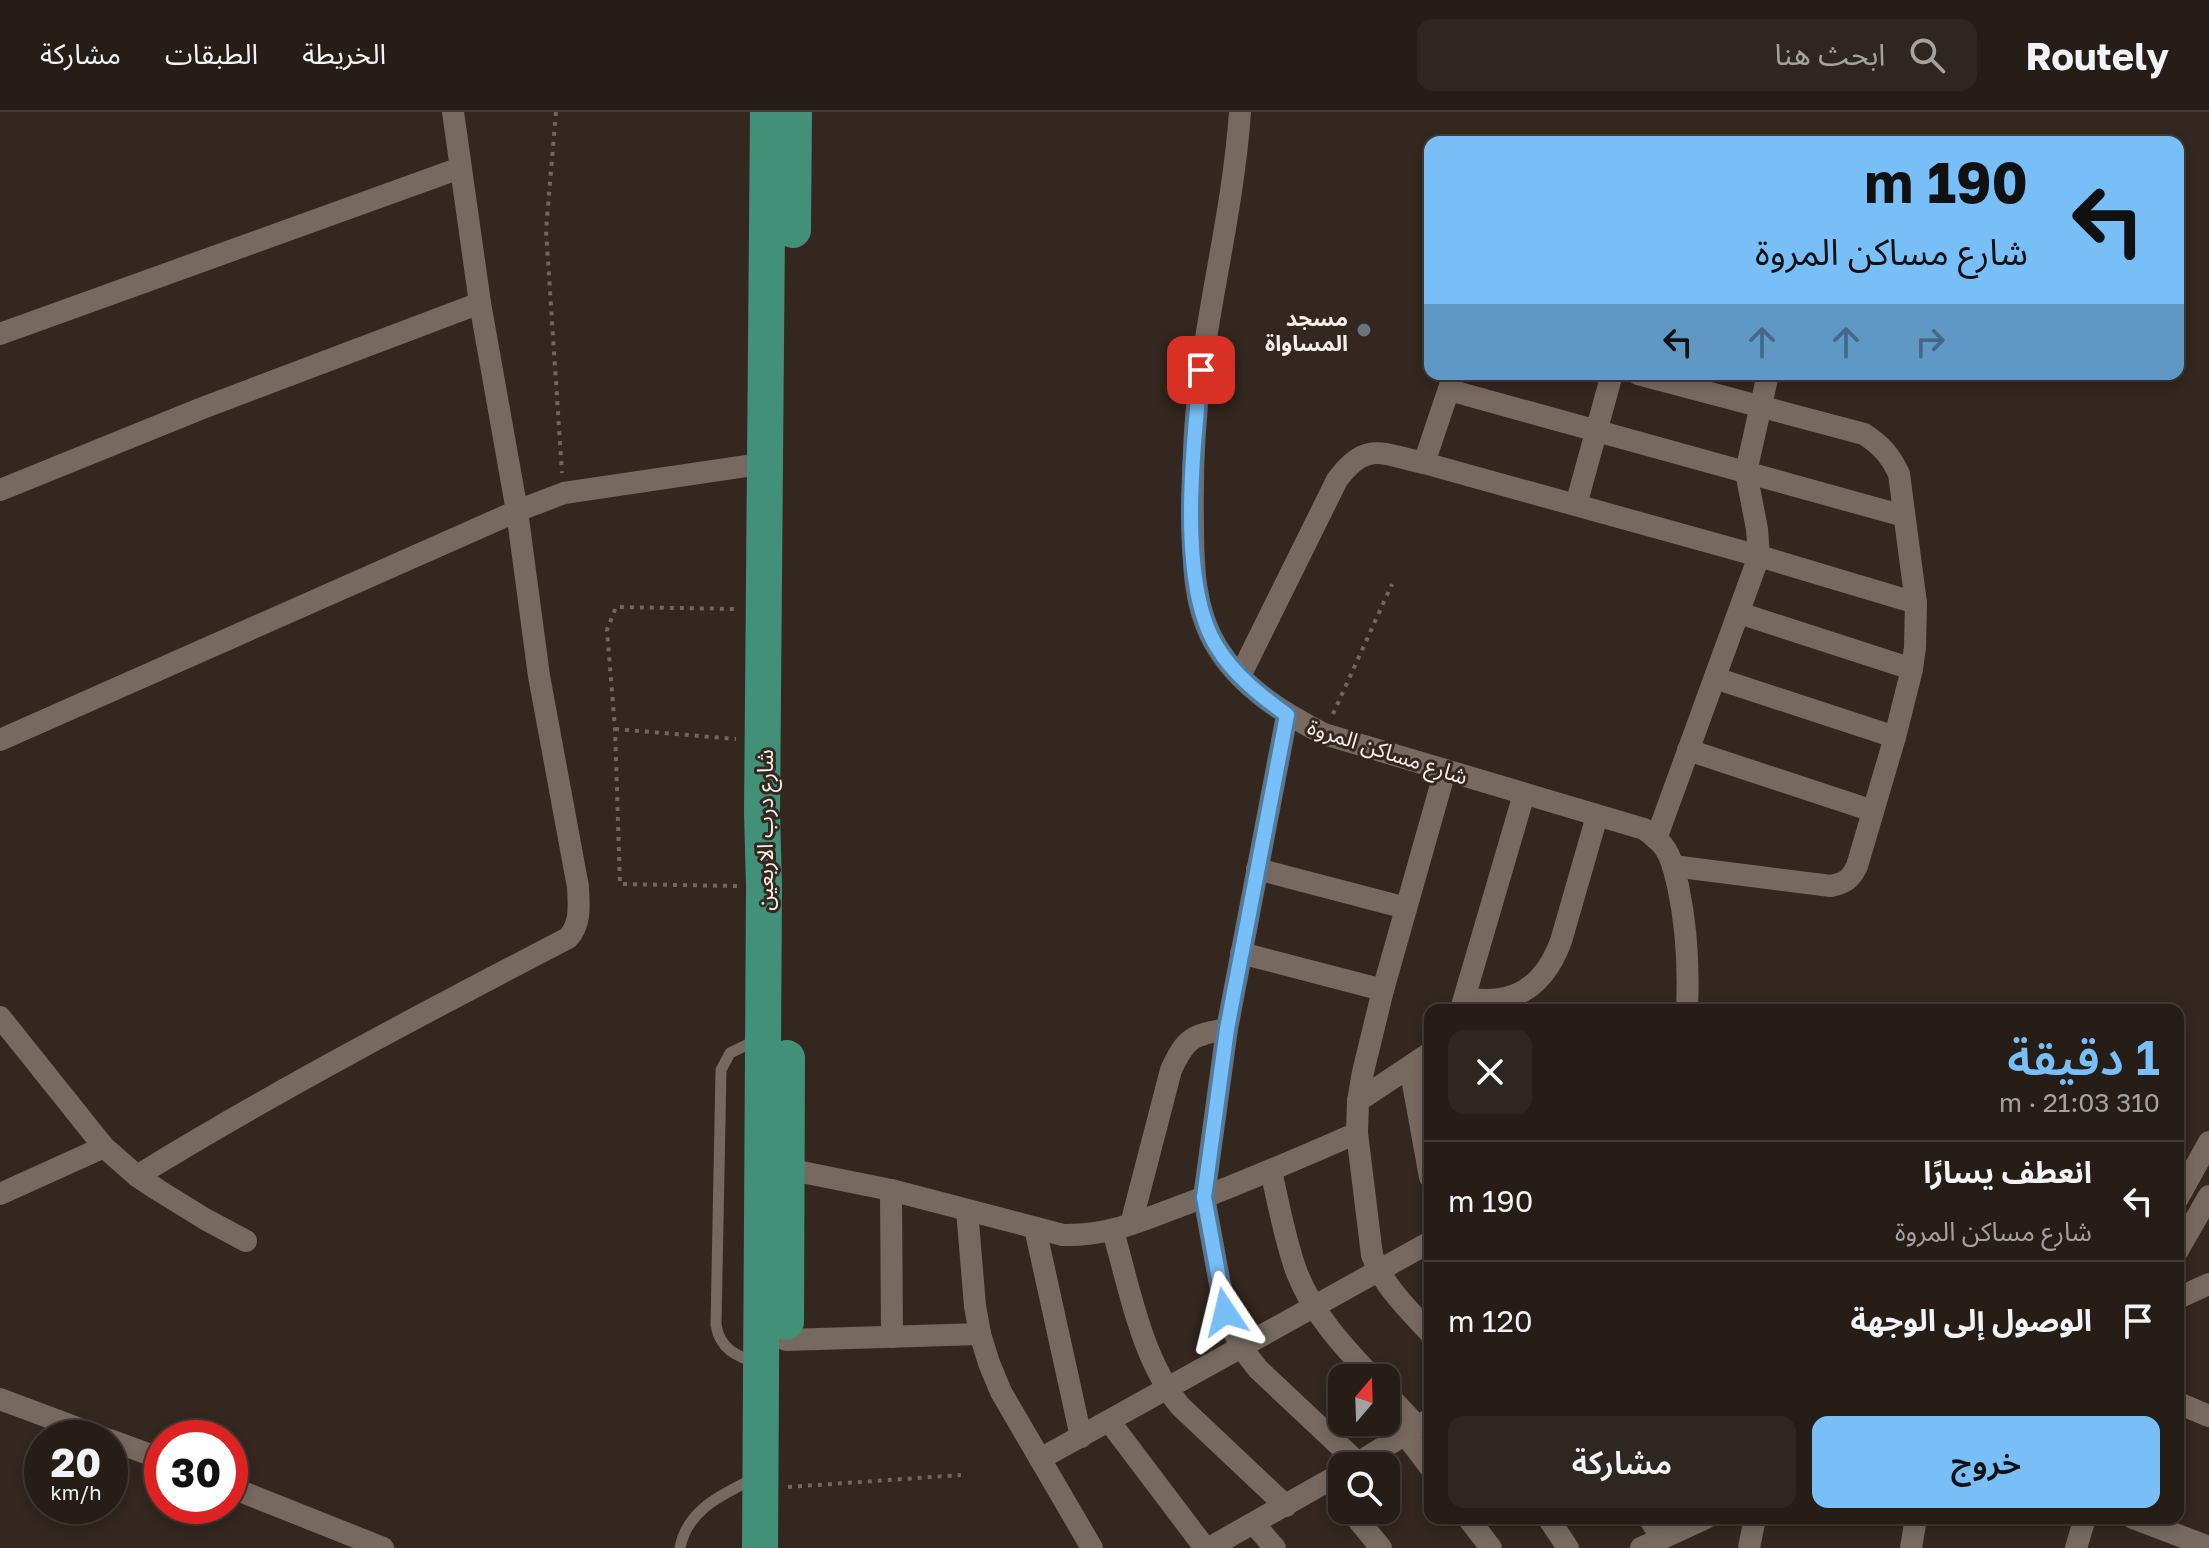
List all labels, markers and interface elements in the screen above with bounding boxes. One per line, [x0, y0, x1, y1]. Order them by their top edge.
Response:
search box [1417, 19, 1977, 91]
icon: search [1905, 33, 1949, 77]
text: Routely [2025, 33, 2169, 78]
text: ابحث هنا [1775, 36, 1885, 72]
text: مشاركة [40, 37, 121, 70]
text: الطبقات [165, 37, 258, 70]
text: الخريطة [302, 37, 386, 70]
text: 190 m [1864, 148, 2028, 215]
icon: left [2056, 168, 2160, 272]
text: شارع مساكن المروة [1755, 230, 2028, 273]
place label: مسجد المساواة [1265, 304, 1348, 356]
icon: left [1656, 320, 1700, 364]
icon: ahead [1740, 320, 1784, 364]
icon: ahead [1824, 320, 1868, 364]
icon: right [1908, 320, 1952, 364]
marker: مسجد المساواة [1355, 321, 1373, 339]
pin [1167, 336, 1235, 404]
icon: arrive [1179, 348, 1223, 392]
street label: شارع مساكن المروة [1303, 712, 1471, 793]
street label: شارع درب الاربعين [751, 749, 782, 911]
text: 1 دقيقة [2007, 1028, 2160, 1086]
button: close [1448, 1030, 1532, 1114]
text: 310 m · 21:03 [1999, 1087, 2160, 1118]
text: انعطف يسارًا [1923, 1154, 2092, 1190]
icon: left [2116, 1179, 2160, 1223]
text: 190 m [1448, 1183, 1533, 1219]
text: شارع مساكن المروة [1895, 1216, 2092, 1247]
position arrow [1183, 1270, 1267, 1354]
icon: arrive [2116, 1299, 2160, 1343]
text: الوصول إلى الوجهة [1850, 1302, 2092, 1338]
text: 120 m [1448, 1303, 1533, 1339]
north arrow [1328, 1364, 1400, 1436]
map controls [1328, 1364, 1400, 1524]
button: مشاركة [1448, 1416, 1796, 1508]
button: خروج [1812, 1416, 2160, 1508]
speed limit sign: 30 [144, 1420, 248, 1524]
text: 20 [51, 1438, 101, 1486]
button: search [1328, 1452, 1400, 1524]
text: km/h [51, 1480, 101, 1504]

